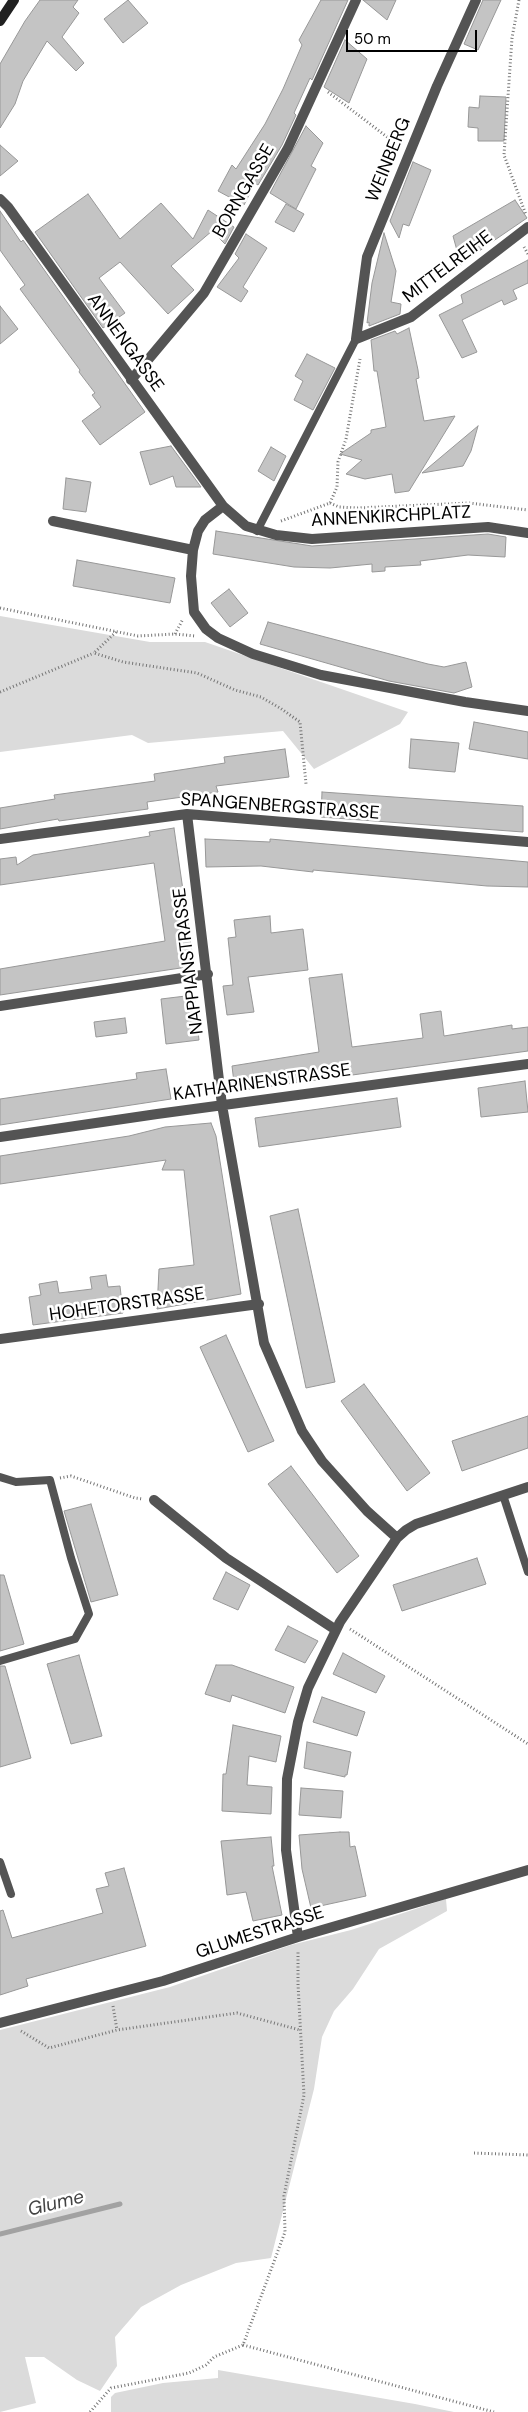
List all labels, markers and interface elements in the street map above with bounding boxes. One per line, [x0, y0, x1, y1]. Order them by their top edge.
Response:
scale bar [348, 20, 479, 52]
text: 50 m [354, 29, 391, 49]
street label: WEINBERG [362, 114, 416, 206]
street label: BORNGASSE [209, 140, 279, 242]
street label: MITTELREIHE [399, 226, 497, 308]
street label: ANNENGASSE [82, 290, 168, 396]
street label: ANNENKIRCHPLATZ [310, 502, 472, 532]
street label: SPANGENBERGSTRASSE [180, 789, 380, 825]
street label: NAPPIANSTRASSE [169, 886, 209, 1036]
street label: KATHARINENSTRASSE [172, 1060, 352, 1106]
street label: HOHETORSTRASSE [48, 1283, 206, 1327]
street label: GLUMESTRASSE [193, 1902, 327, 1964]
water label: Glume [25, 2186, 87, 2222]

